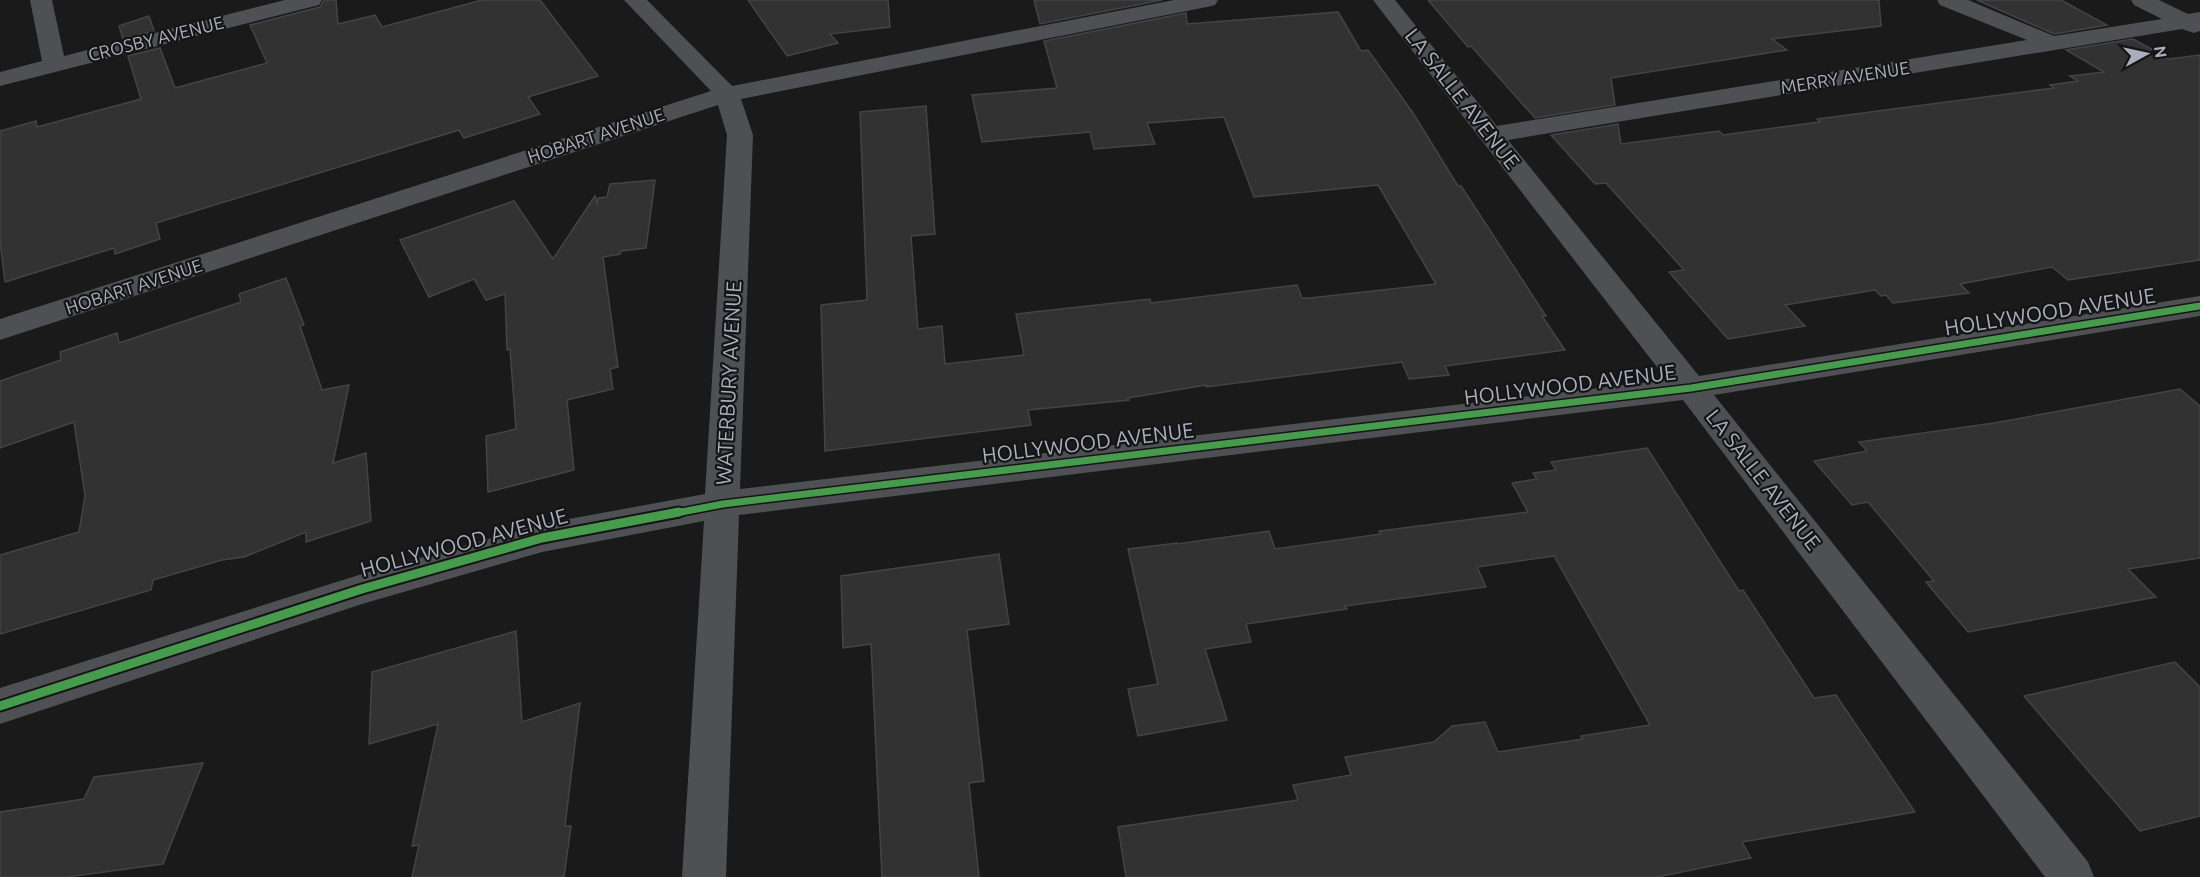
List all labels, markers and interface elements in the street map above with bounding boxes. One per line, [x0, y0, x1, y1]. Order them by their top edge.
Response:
street label: CROSBY AVENUE [86, 12, 226, 65]
street label: LA SALLE AVENUE [1401, 24, 1525, 173]
north arrow [2116, 24, 2176, 84]
text: N [2151, 45, 2171, 59]
street label: MERRY AVENUE [1779, 57, 1911, 97]
street label: HOBART AVENUE [525, 104, 667, 167]
street label: HOBART AVENUE [63, 255, 205, 318]
street label: WATERBURY AVENUE [711, 280, 745, 486]
street label: HOLLYWOOD AVENUE [1943, 282, 2157, 340]
street label: HOLLYWOOD AVENUE [1463, 359, 1677, 409]
street label: LA SALLE AVENUE [1702, 405, 1826, 554]
street label: HOLLYWOOD AVENUE [981, 417, 1195, 467]
street label: HOLLYWOOD AVENUE [358, 503, 570, 581]

